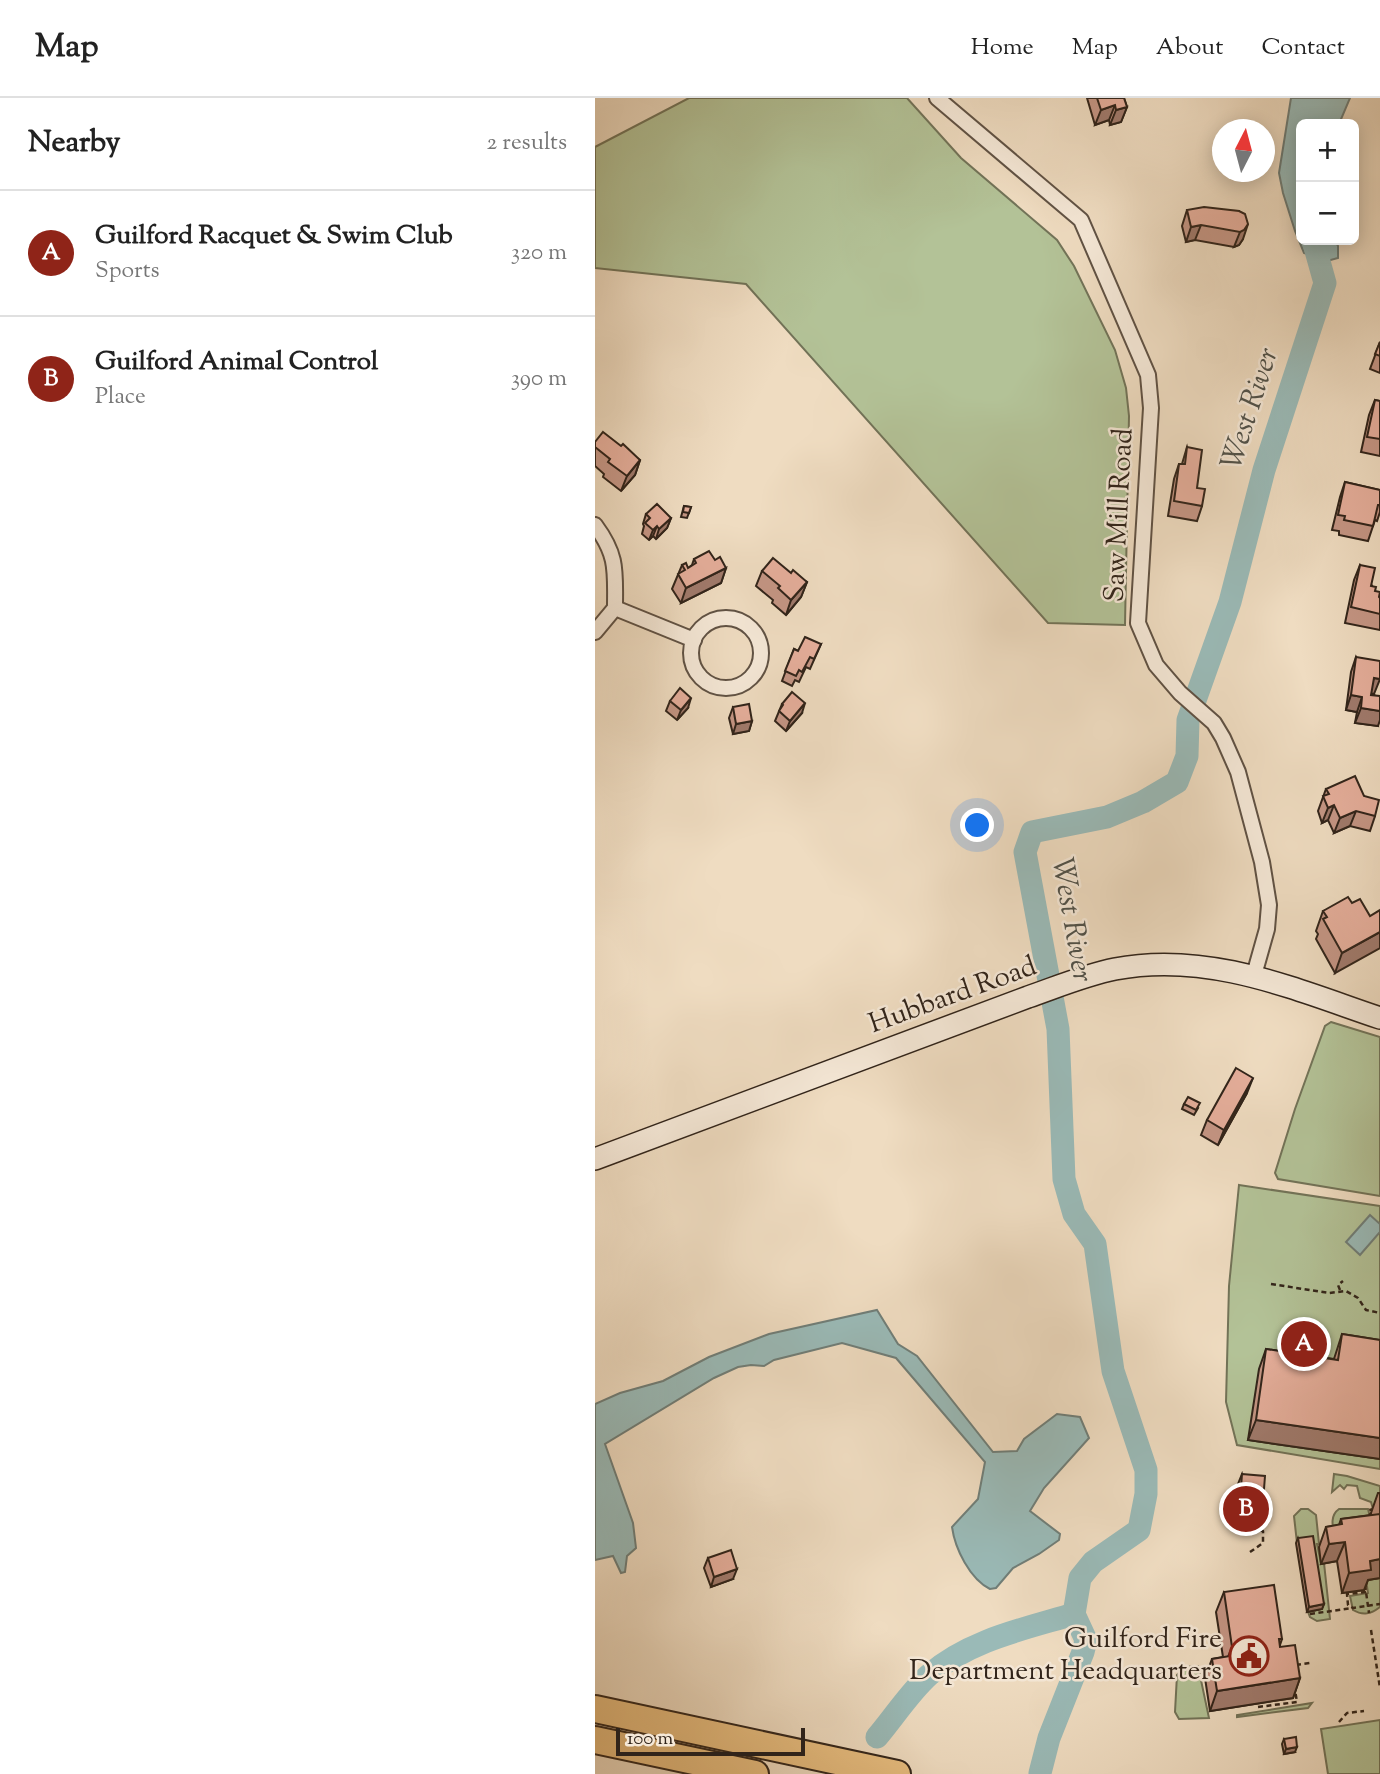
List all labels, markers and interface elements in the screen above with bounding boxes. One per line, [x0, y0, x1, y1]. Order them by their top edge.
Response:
text: Map [35, 24, 99, 72]
text: Home [971, 31, 1034, 65]
text: Map [1072, 31, 1118, 65]
text: About [1156, 31, 1223, 65]
text: Contact [1261, 31, 1345, 65]
north arrow [1212, 119, 1275, 182]
map controls [1296, 119, 1359, 245]
button: + [1296, 119, 1359, 182]
text: Nearby [28, 122, 120, 165]
text: 2 results [487, 127, 567, 160]
button: − [1296, 182, 1359, 245]
text: Guilford Racquet & Swim Club [95, 218, 453, 255]
text: A [42, 237, 60, 270]
text: 320 m [511, 237, 567, 270]
text: Sports [95, 255, 160, 288]
water label: West River [1211, 342, 1291, 475]
text: Guilford Animal Control [95, 344, 378, 381]
text: B [44, 363, 58, 396]
text: 390 m [511, 363, 567, 396]
text: Place [95, 381, 146, 414]
street label: Saw Mill Road [1095, 427, 1145, 603]
your location [960, 808, 994, 842]
water label: West River [1039, 854, 1103, 986]
street label: Hubbard Road [863, 947, 1043, 1045]
pin: A [1281, 1318, 1327, 1370]
pin: B [1223, 1483, 1269, 1535]
place label: Guilford Fire Department Headquarters [909, 1620, 1222, 1692]
public building icon: Guilford Fire Department Headquarters [1228, 1635, 1270, 1677]
scale bar [616, 1725, 805, 1757]
text: 100 m [627, 1726, 673, 1753]

